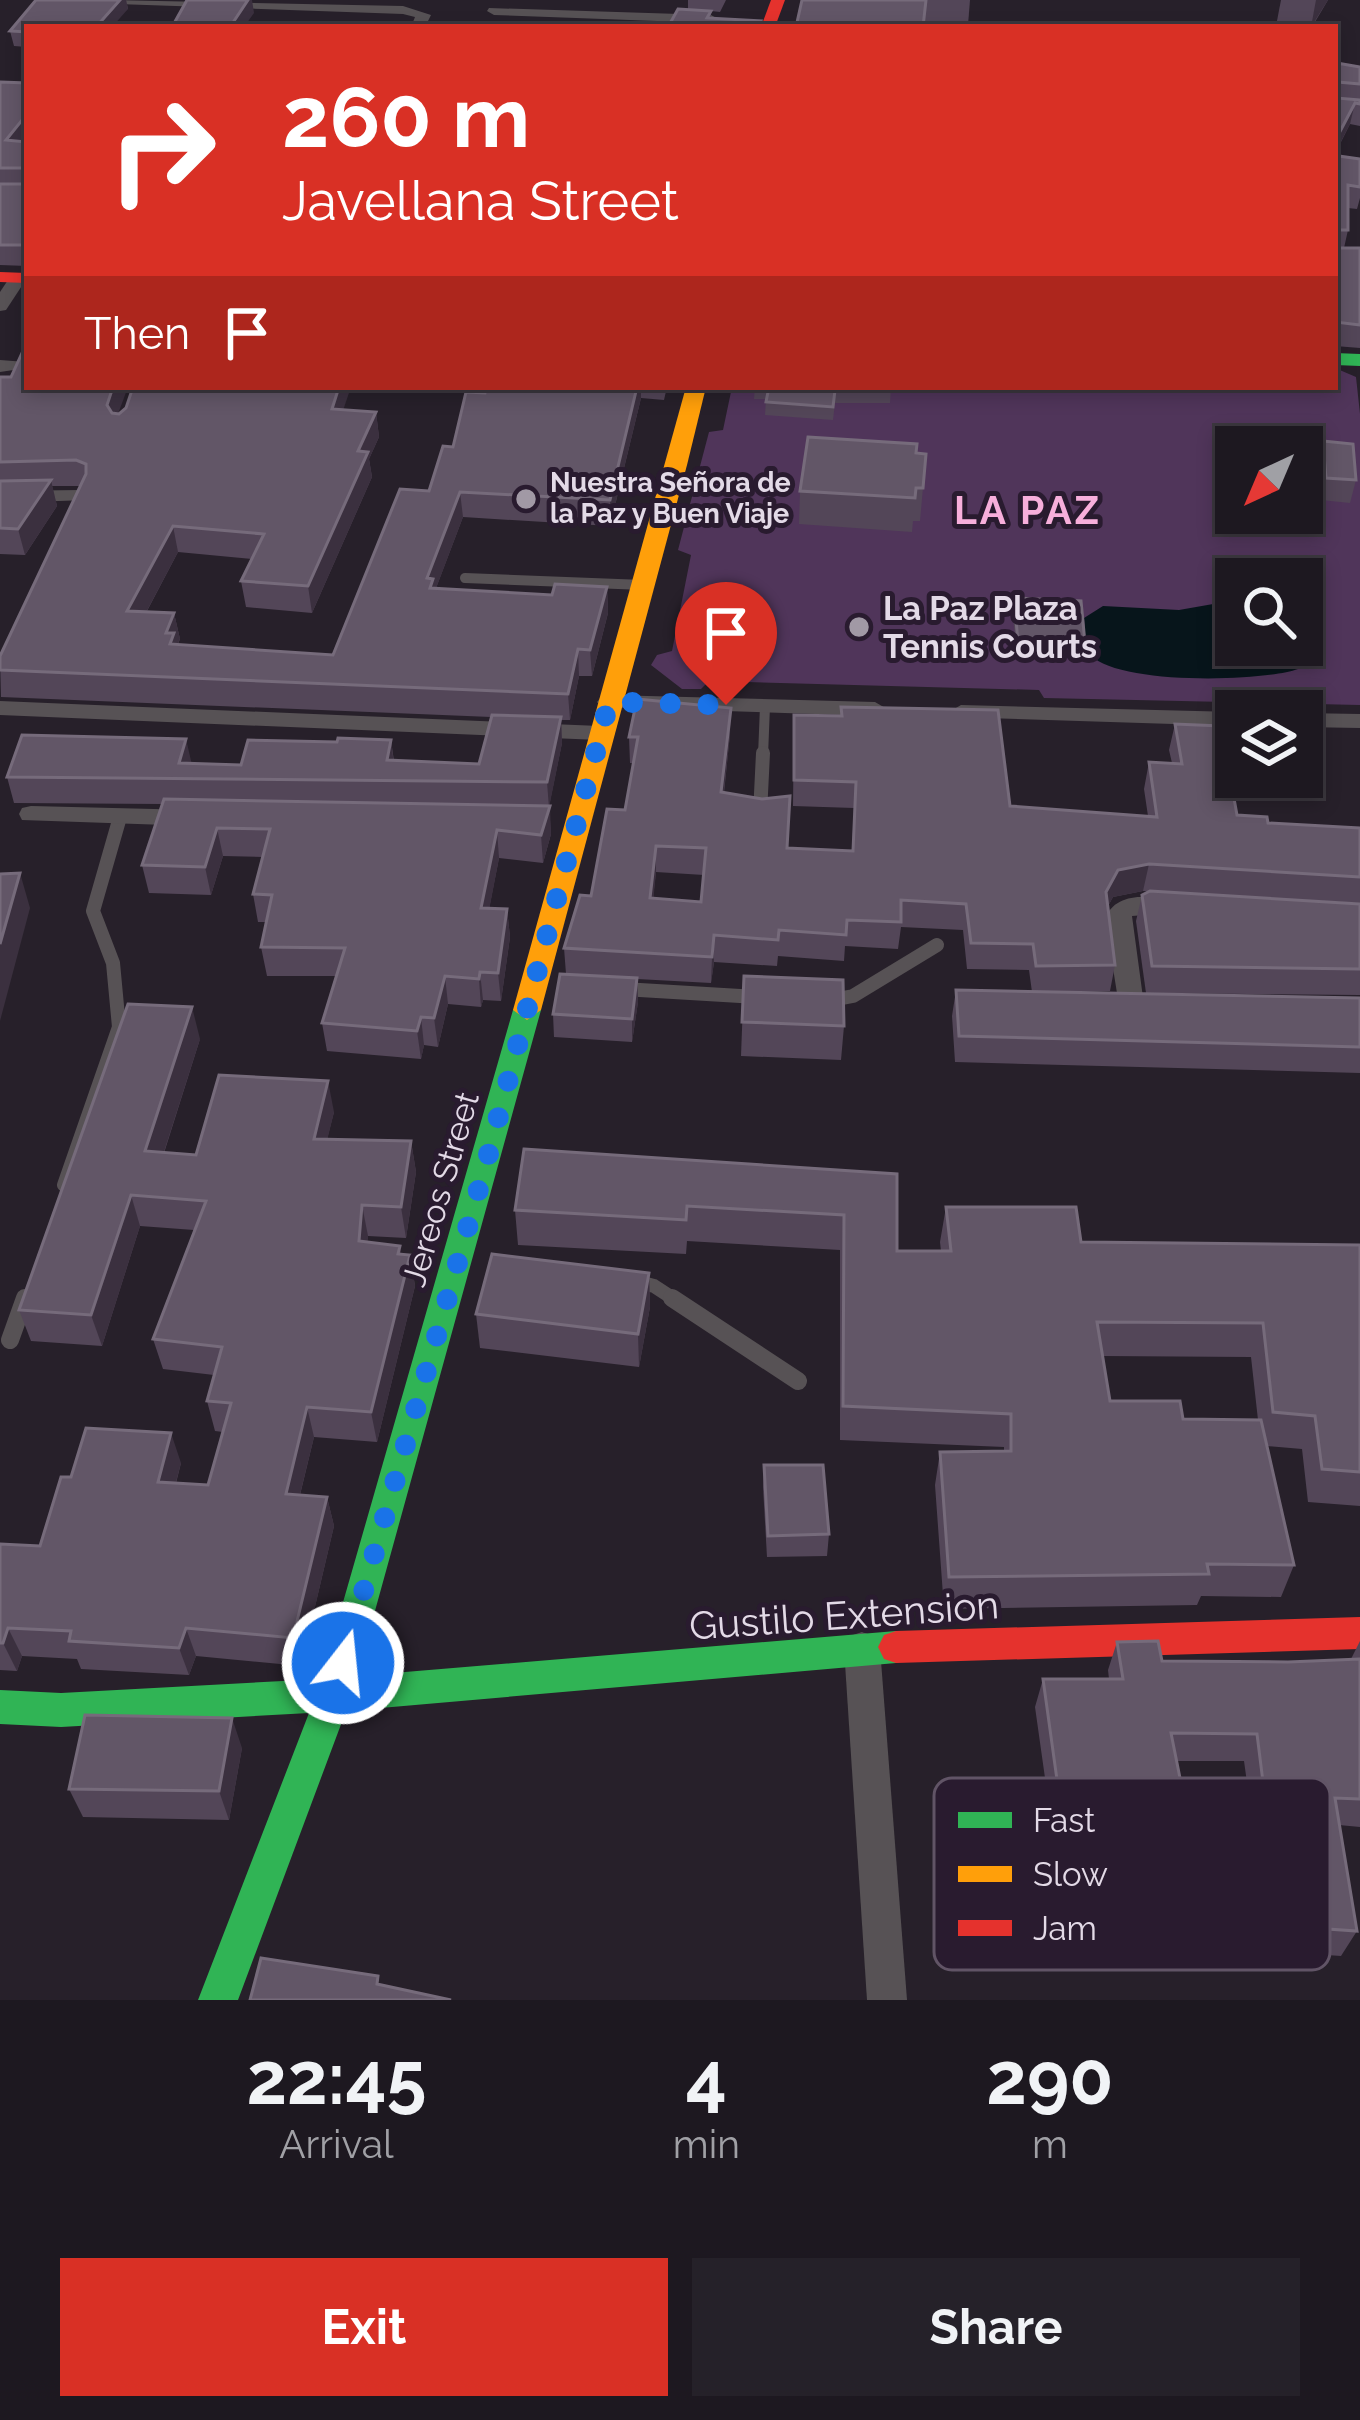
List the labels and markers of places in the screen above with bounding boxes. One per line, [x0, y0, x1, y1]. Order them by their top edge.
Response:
place label: Nuestra Señora de la Paz y Buen Viaje [550, 467, 791, 529]
marker: Nuestra Señora de la Paz y Buen Viaje [513, 486, 539, 512]
pin [675, 582, 777, 705]
place label: La Paz Plaza Tennis Courts [883, 589, 1097, 666]
marker: La Paz Plaza Tennis Courts [846, 614, 872, 640]

